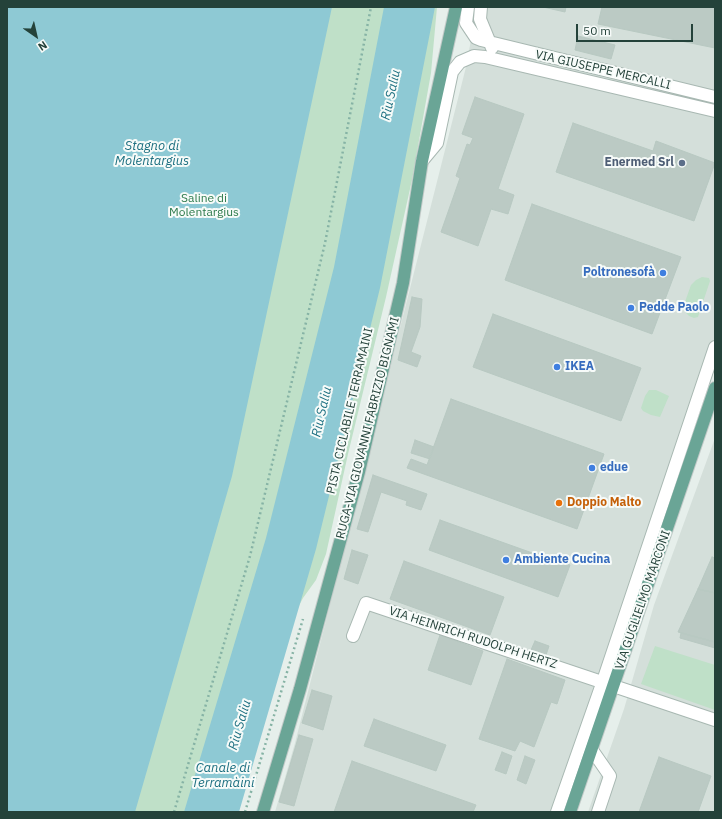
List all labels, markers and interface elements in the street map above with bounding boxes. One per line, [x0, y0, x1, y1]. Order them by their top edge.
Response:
north arrow [16, 16, 56, 56]
scale bar [578, 16, 695, 42]
text: 50 m [583, 23, 611, 38]
text: N [35, 38, 50, 54]
street label: VIA GIUSEPPE MERCALLI [534, 47, 672, 93]
water label: Riu Saliu [378, 68, 404, 122]
water label: Stagno di Molentargius [115, 138, 189, 169]
place label: Enermed Srl [604, 156, 674, 170]
marker: Enermed Srl [677, 158, 687, 168]
park label: Saline di Molentargius [169, 192, 239, 220]
place label: Poltronesofà [583, 266, 655, 280]
marker: Poltronesofà [658, 268, 668, 278]
place label: Pedde Paolo [639, 301, 709, 315]
marker: Pedde Paolo [626, 303, 636, 313]
street label: RUGA-VIA GIOVANNI FABRIZIO BIGNAMI [333, 316, 403, 540]
street label: PISTA CICLABILE TERRAMAINI [324, 327, 376, 495]
place label: IKEA [565, 360, 594, 374]
marker: IKEA [552, 362, 562, 372]
water label: Riu Saliu [309, 385, 335, 439]
place label: edue [600, 461, 628, 475]
marker: edue [587, 463, 597, 473]
place label: Doppio Malto [567, 496, 641, 510]
marker: Doppio Malto [554, 498, 564, 508]
street label: VIA GUGLIELMO MARCONI [612, 528, 674, 672]
place label: Ambiente Cucina [514, 553, 610, 567]
marker: Ambiente Cucina [501, 555, 511, 565]
street label: VIA HEINRICH RUDOLPH HERTZ [387, 604, 559, 672]
water label: Riu Saliu [225, 698, 255, 752]
water label: Canale di Terramàini [192, 760, 254, 791]

